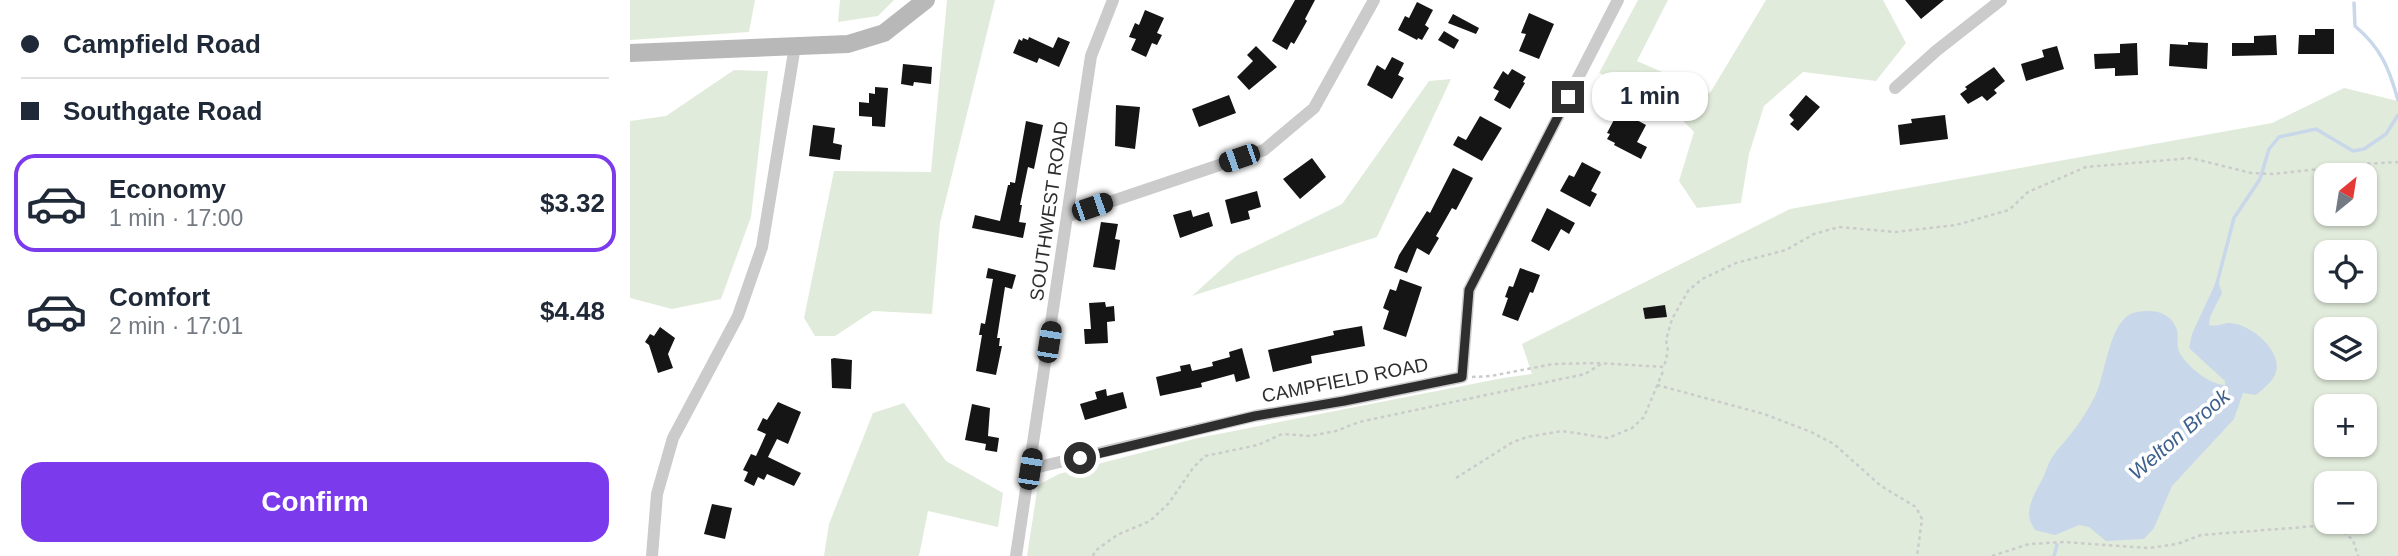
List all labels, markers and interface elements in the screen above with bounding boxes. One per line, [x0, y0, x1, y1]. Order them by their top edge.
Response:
text: Campfield Road [63, 29, 261, 59]
callout: 1 min [1592, 72, 1708, 122]
route end [1552, 81, 1584, 113]
text: 1 min [1620, 83, 1680, 109]
text: Southgate Road [63, 96, 262, 126]
street label: SOUTHWEST ROAD [1026, 120, 1072, 302]
car [1216, 141, 1263, 175]
north arrow [2314, 163, 2376, 226]
map controls [2314, 163, 2377, 534]
icon: car [25, 172, 88, 235]
text: Economy [109, 174, 226, 204]
text: $3.32 [540, 188, 605, 218]
car [1069, 190, 1116, 224]
text: 1 min · 17:00 [109, 205, 243, 231]
button: locate [2314, 240, 2377, 303]
icon: car [25, 280, 88, 343]
text: Comfort [109, 282, 210, 312]
text: $4.48 [540, 296, 605, 326]
text: 2 min · 17:01 [109, 313, 243, 339]
button: layers [2314, 317, 2377, 380]
car [1036, 320, 1063, 364]
street label: CAMPFIELD ROAD [1260, 354, 1430, 406]
water label: Welton Brook [2124, 383, 2235, 484]
button: + [2314, 394, 2377, 457]
route start [1064, 442, 1096, 474]
car [1017, 447, 1044, 491]
button: Confirm [21, 462, 609, 542]
button: − [2314, 471, 2377, 534]

